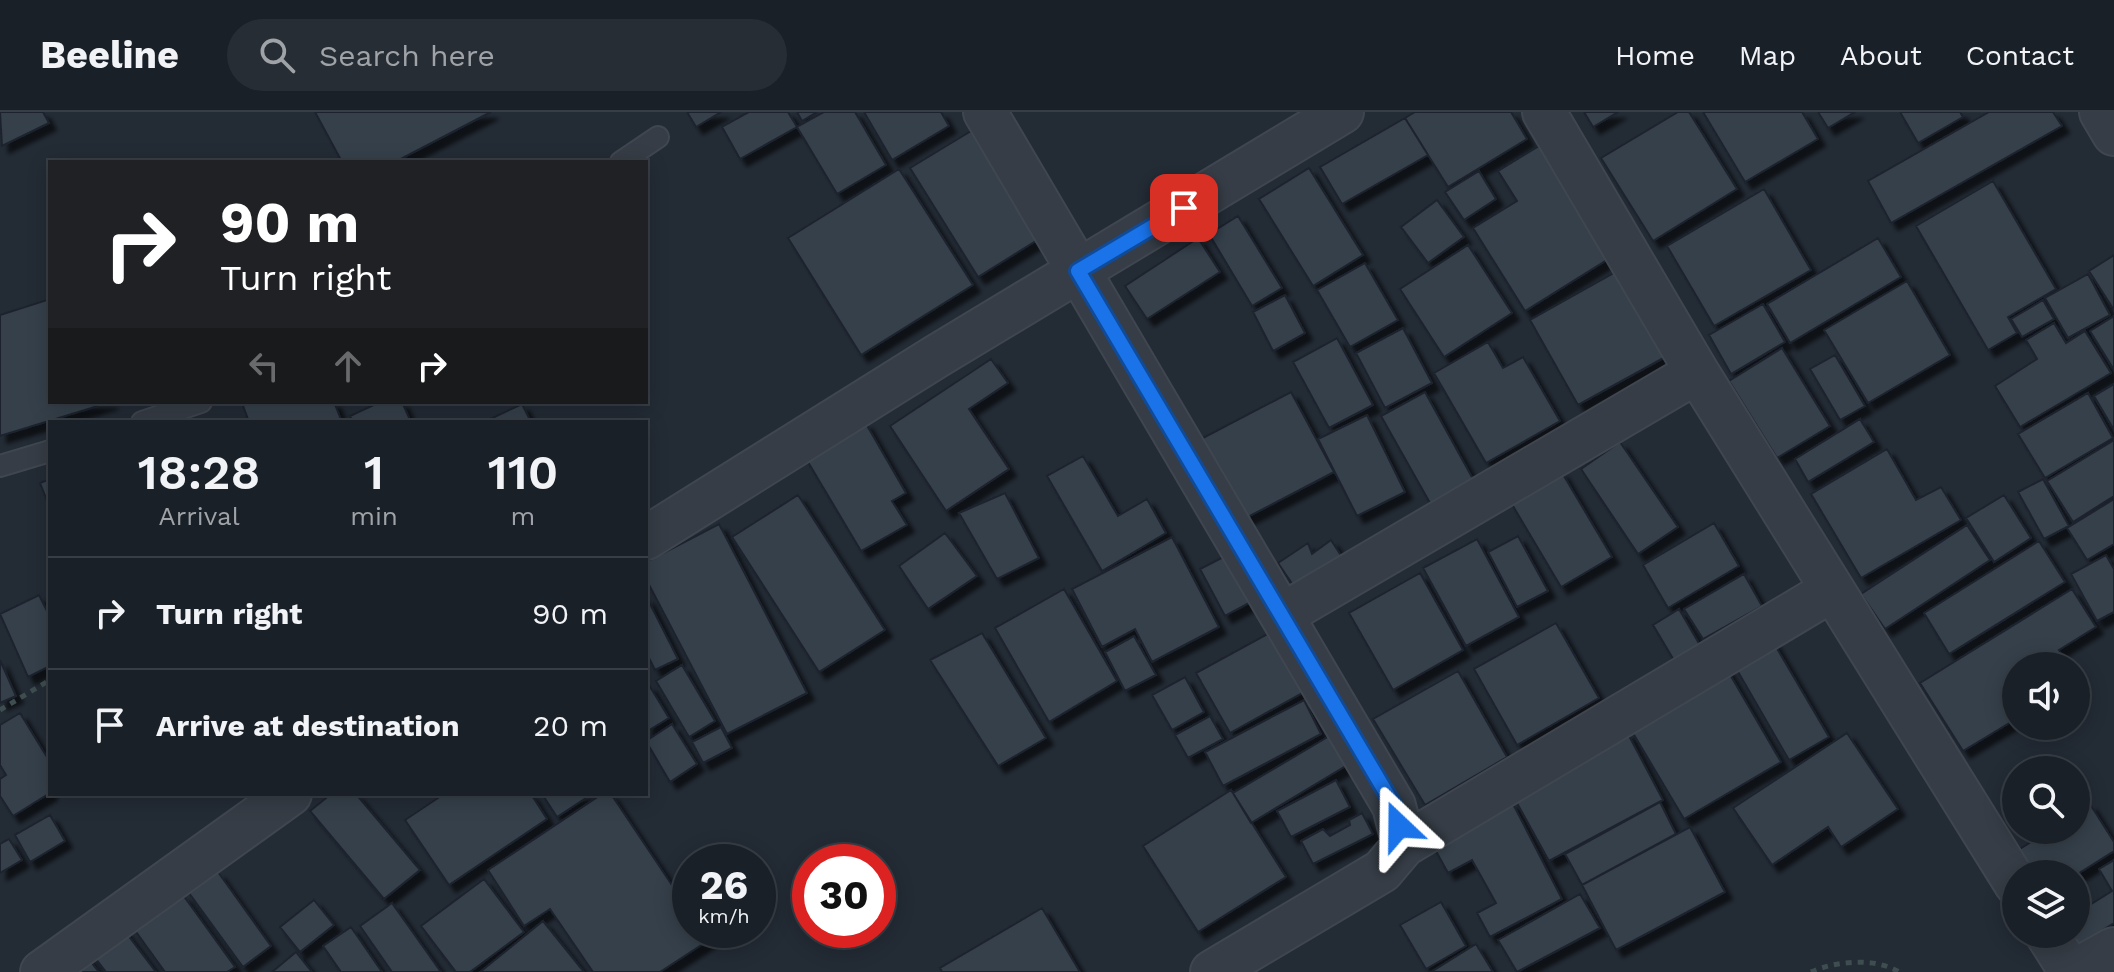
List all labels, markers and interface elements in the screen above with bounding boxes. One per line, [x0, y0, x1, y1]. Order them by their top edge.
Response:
search box [227, 19, 787, 91]
text: Beeline [40, 33, 179, 77]
icon: search [255, 33, 299, 77]
text: Search here [319, 38, 495, 73]
text: Home [1615, 39, 1695, 72]
text: Map [1739, 39, 1796, 72]
text: About [1840, 39, 1922, 72]
text: Contact [1966, 39, 2074, 72]
pin [1150, 174, 1218, 242]
icon: arrive [1162, 186, 1206, 230]
text: 90 m [220, 190, 359, 256]
icon: right [88, 192, 192, 296]
text: Turn right [220, 257, 391, 299]
icon: left [242, 344, 286, 388]
icon: ahead [326, 344, 370, 388]
icon: right [410, 344, 454, 388]
text: 18:28 [138, 444, 260, 501]
text: 1 [364, 444, 384, 501]
text: 110 [488, 444, 558, 501]
text: Arrival [158, 501, 240, 531]
text: min [350, 501, 398, 531]
text: m [511, 501, 535, 531]
icon: right [88, 591, 132, 635]
text: Turn right [156, 596, 302, 631]
text: 90 m [532, 596, 608, 631]
map controls [2002, 652, 2090, 948]
button: sound [2002, 652, 2090, 740]
icon: arrive [88, 703, 132, 747]
text: Arrive at destination [156, 708, 460, 743]
text: 20 m [533, 708, 608, 743]
button: search [2002, 756, 2090, 844]
position arrow [1357, 784, 1441, 868]
speed limit sign: 30 [792, 844, 896, 948]
button: layers [2002, 860, 2090, 948]
text: 26 [700, 862, 748, 909]
text: km/h [698, 904, 750, 928]

